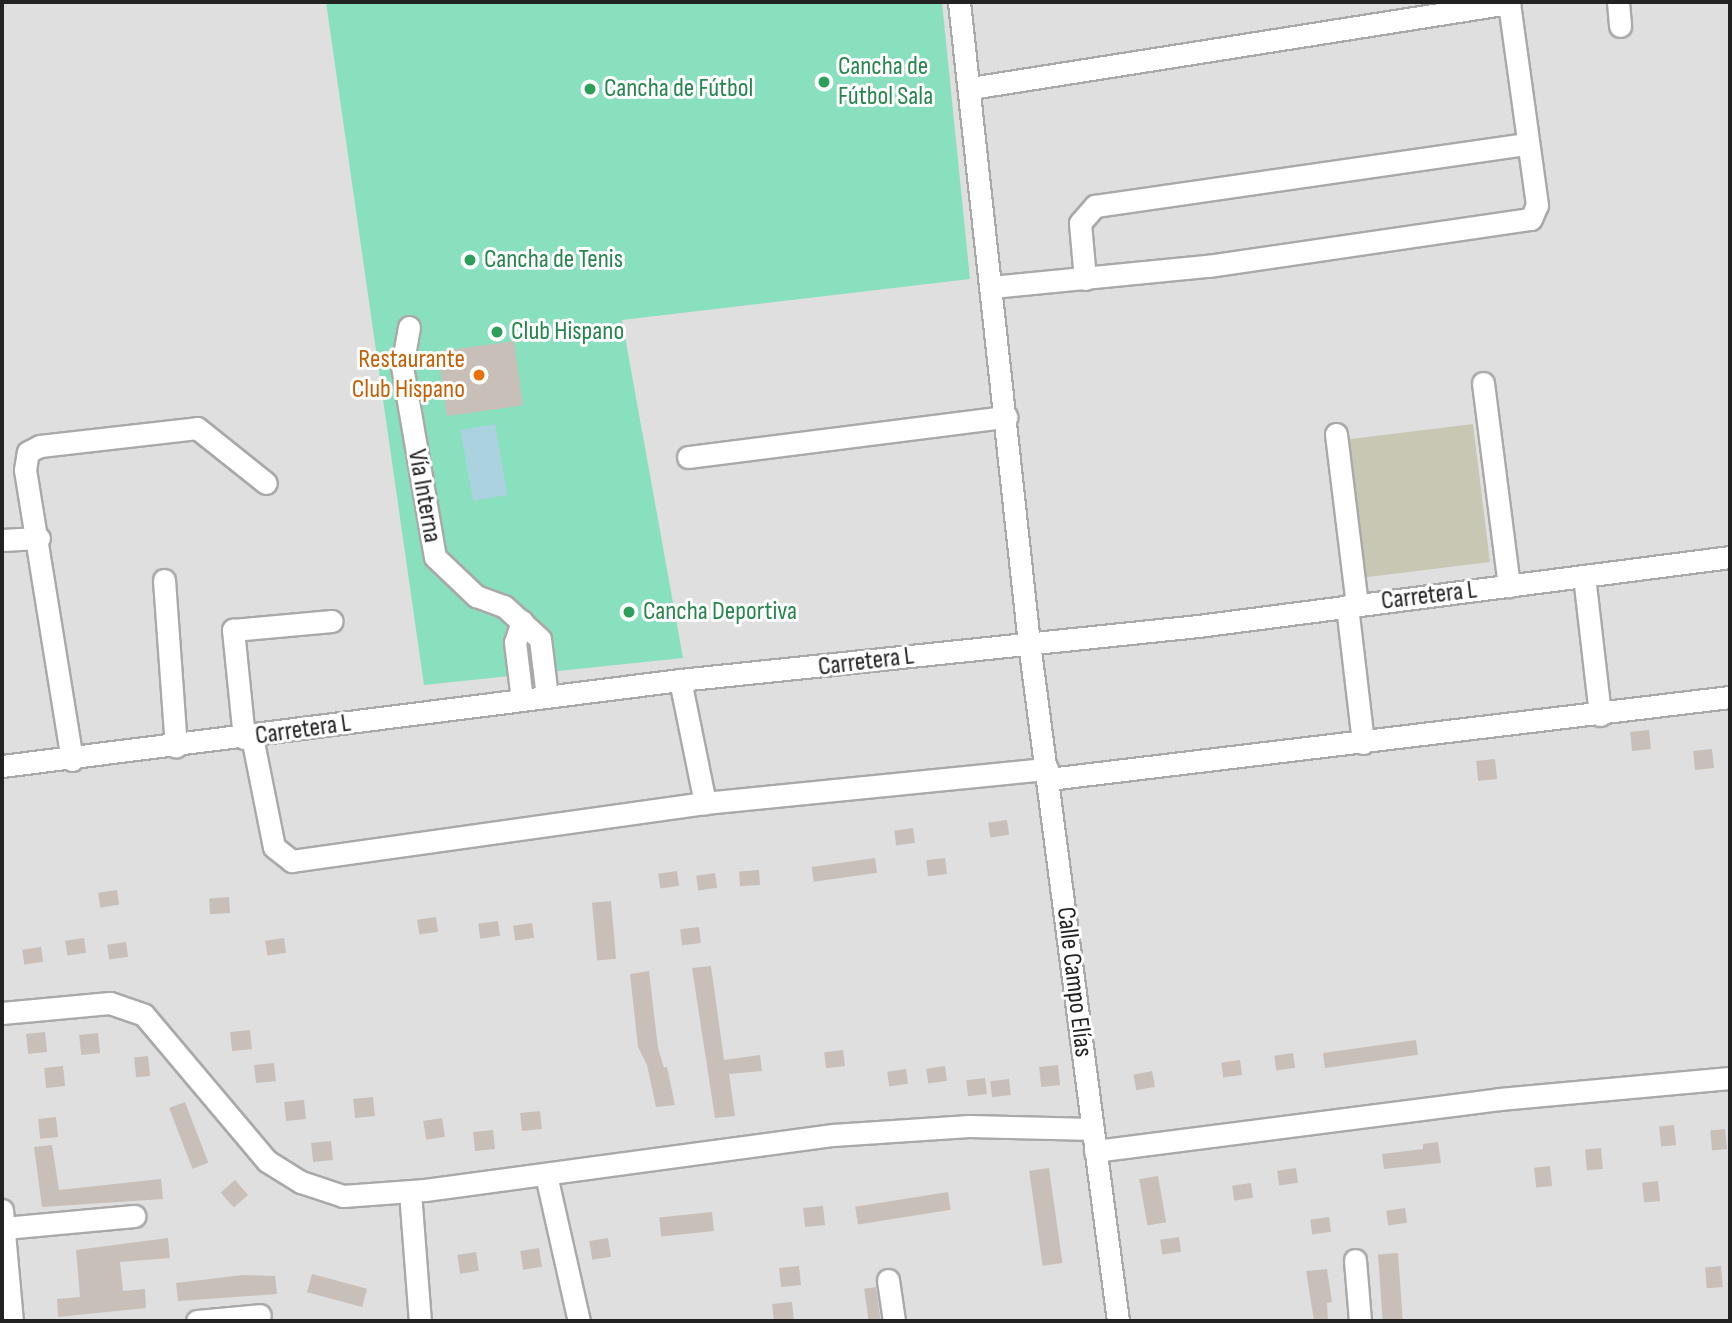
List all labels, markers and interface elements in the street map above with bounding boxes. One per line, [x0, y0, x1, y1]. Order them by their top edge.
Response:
place label: Cancha de Fútbol Sala [838, 51, 933, 112]
place label: Cancha de Fútbol [604, 73, 753, 105]
marker: Cancha de Fútbol Sala [816, 74, 832, 90]
marker: Cancha de Fútbol [582, 81, 598, 97]
place label: Cancha de Tenis [484, 244, 623, 276]
marker: Cancha de Tenis [462, 252, 478, 268]
place label: Club Hispano [511, 316, 624, 348]
marker: Club Hispano [489, 324, 505, 340]
place label: Restaurante Club Hispano [352, 344, 465, 406]
marker: Restaurante Club Hispano [471, 367, 487, 383]
street label: Vía Interna [400, 447, 448, 545]
street label: Carretera L [1379, 575, 1479, 617]
place label: Cancha Deportiva [643, 596, 797, 628]
marker: Cancha Deportiva [621, 604, 637, 620]
street label: Carretera L [816, 641, 916, 683]
street label: Carretera L [253, 708, 353, 752]
street label: Calle Campo Elías [1049, 905, 1099, 1059]

